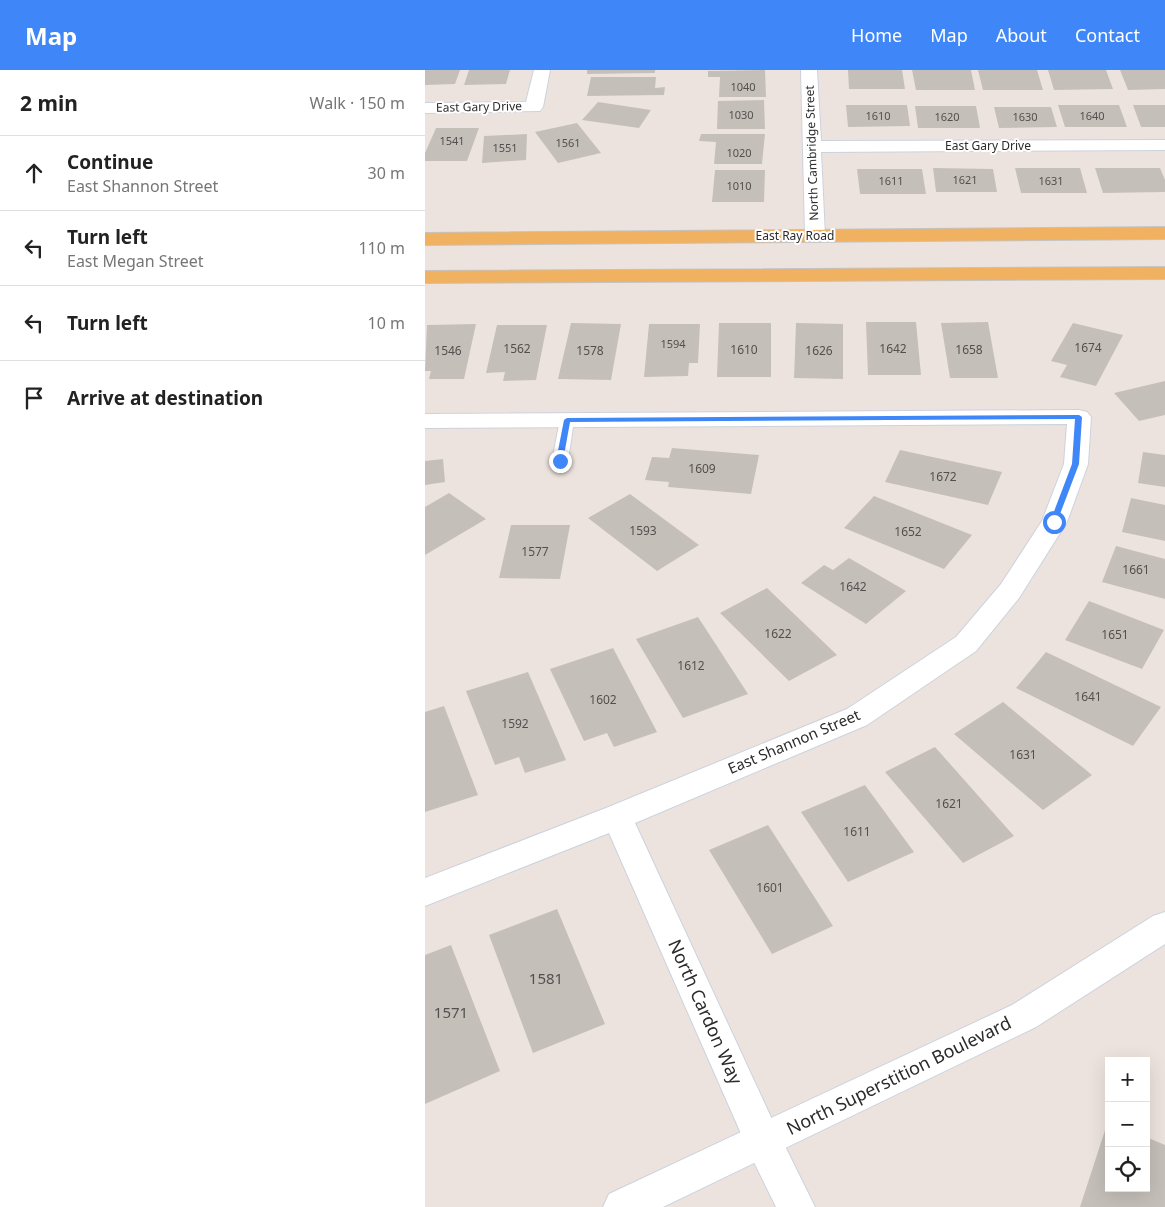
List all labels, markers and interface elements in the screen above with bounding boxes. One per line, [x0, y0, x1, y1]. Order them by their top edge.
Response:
text: Map [25, 19, 77, 52]
text: Home [851, 23, 902, 47]
text: Map [930, 23, 968, 47]
text: About [996, 23, 1047, 47]
text: Contact [1075, 23, 1140, 47]
house number: 1040 [730, 79, 756, 94]
street label: North Cambridge Street [801, 84, 822, 221]
text: 2 min [20, 89, 78, 117]
text: Walk · 150 m [310, 92, 405, 114]
street label: East Gary Drive [436, 97, 522, 116]
house number: 1030 [728, 107, 754, 122]
house number: 1610 [865, 108, 891, 123]
house number: 1640 [1079, 108, 1105, 123]
house number: 1620 [934, 109, 960, 124]
house number: 1630 [1012, 109, 1038, 124]
house number: 1541 [439, 133, 465, 148]
house number: 1561 [555, 135, 581, 150]
street label: East Gary Drive [945, 137, 1031, 154]
house number: 1551 [492, 140, 518, 155]
house number: 1020 [726, 145, 752, 160]
text: Continue [67, 149, 153, 175]
icon: ahead [20, 159, 48, 187]
text: 30 m [368, 162, 405, 184]
house number: 1621 [952, 172, 978, 187]
house number: 1611 [878, 173, 904, 188]
house number: 1631 [1038, 173, 1064, 188]
text: East Shannon Street [67, 175, 218, 197]
house number: 1010 [726, 178, 752, 193]
text: Turn left [67, 224, 148, 250]
street label: East Ray Road [756, 227, 834, 244]
icon: left [20, 234, 48, 262]
text: 110 m [358, 237, 405, 259]
text: East Megan Street [67, 250, 204, 272]
icon: left [20, 309, 48, 337]
text: Turn left [67, 310, 148, 336]
text: 10 m [368, 312, 405, 334]
house number: 1594 [660, 336, 686, 351]
house number: 1674 [1074, 339, 1102, 356]
house number: 1562 [503, 340, 531, 357]
house number: 1642 [879, 340, 907, 357]
house number: 1610 [730, 341, 758, 358]
house number: 1658 [955, 341, 983, 358]
house number: 1546 [434, 342, 462, 359]
house number: 1578 [576, 342, 604, 359]
house number: 1626 [805, 342, 833, 359]
icon: arrive [20, 384, 48, 412]
text: Arrive at destination [67, 385, 263, 411]
route end [549, 450, 572, 473]
house number: 1609 [688, 460, 716, 477]
house number: 1672 [929, 468, 957, 485]
route start [1043, 511, 1066, 534]
house number: 1593 [629, 522, 657, 539]
house number: 1652 [894, 523, 922, 540]
house number: 1577 [521, 543, 549, 560]
house number: 1661 [1122, 561, 1150, 578]
house number: 1642 [839, 578, 867, 595]
house number: 1622 [764, 625, 792, 642]
house number: 1651 [1101, 626, 1129, 643]
house number: 1612 [677, 657, 705, 674]
house number: 1641 [1074, 688, 1102, 705]
house number: 1602 [589, 691, 617, 708]
street label: East Shannon Street [724, 704, 863, 778]
house number: 1592 [501, 715, 529, 732]
house number: 1631 [1009, 746, 1037, 763]
house number: 1621 [935, 795, 963, 812]
house number: 1611 [843, 823, 871, 840]
house number: 1601 [756, 879, 784, 896]
street label: North Cardon Way [663, 935, 749, 1089]
house number: 1581 [529, 968, 563, 988]
house number: 1571 [434, 1002, 468, 1022]
street label: North Superstition Boulevard [782, 1010, 1015, 1140]
map controls [1105, 1057, 1150, 1192]
button: + [1105, 1057, 1150, 1102]
button: − [1105, 1102, 1150, 1147]
button: locate [1105, 1147, 1150, 1192]

